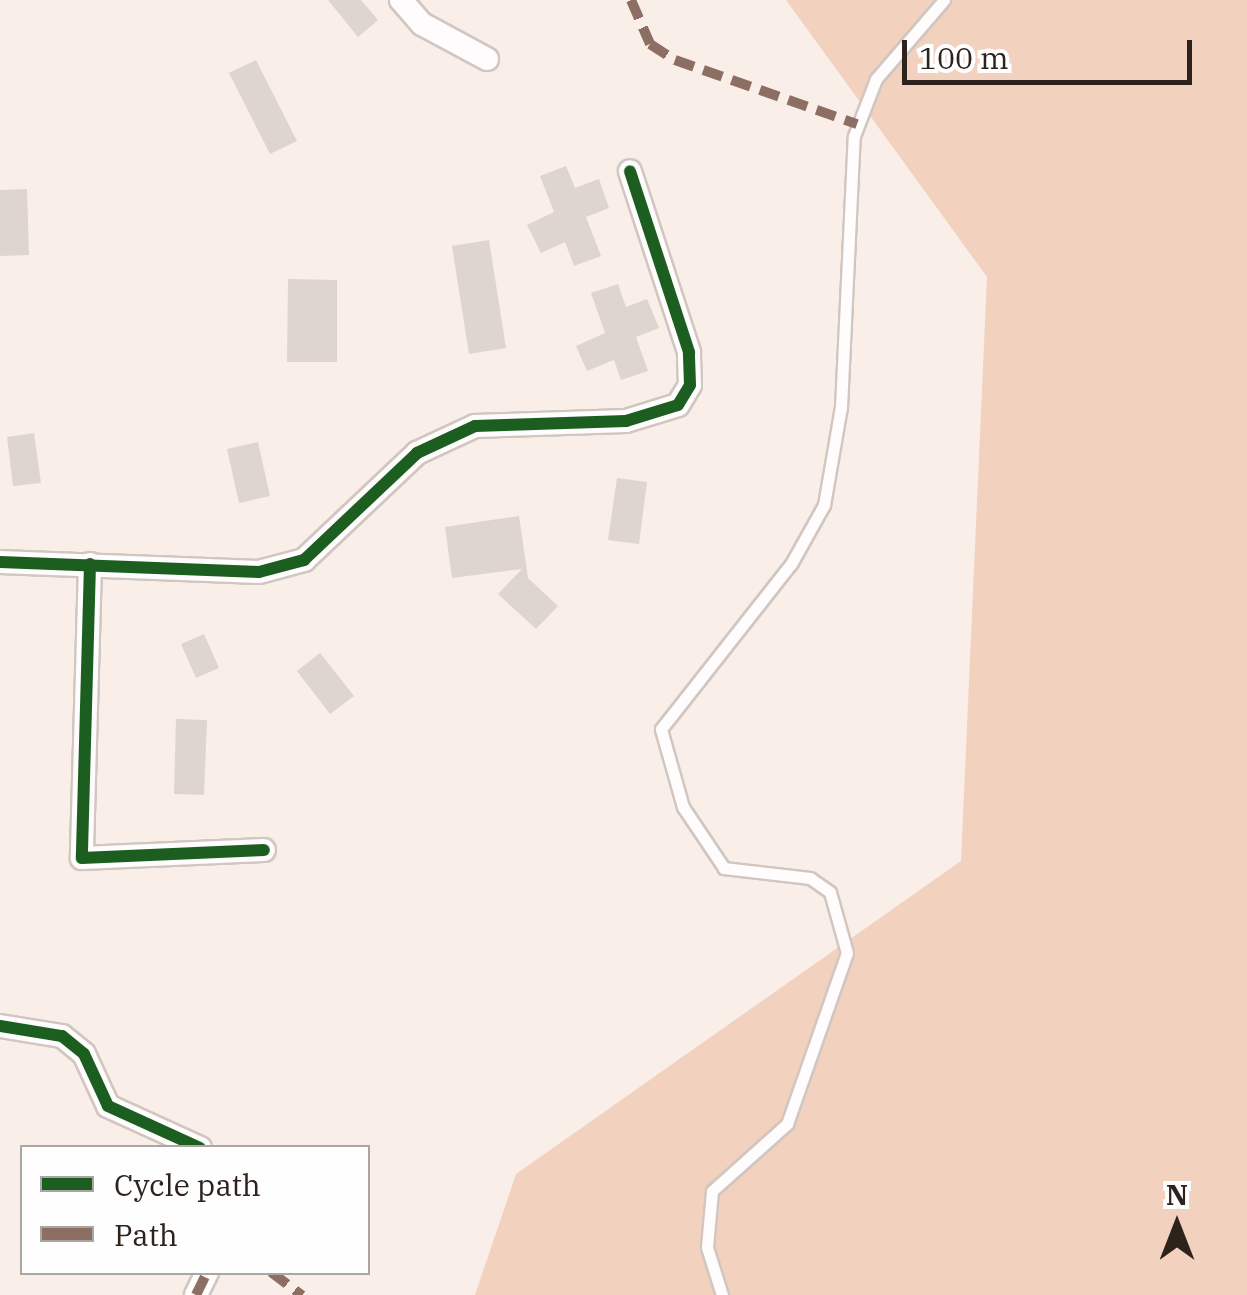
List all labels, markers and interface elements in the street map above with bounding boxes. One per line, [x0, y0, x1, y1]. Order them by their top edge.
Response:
scale bar [907, 20, 1197, 82]
text: 100 m [919, 38, 1009, 77]
legend [20, 1145, 370, 1275]
text: Cycle path [114, 1165, 261, 1204]
north arrow [1127, 1175, 1227, 1275]
text: N [1166, 1176, 1188, 1213]
text: Path [114, 1215, 178, 1254]

